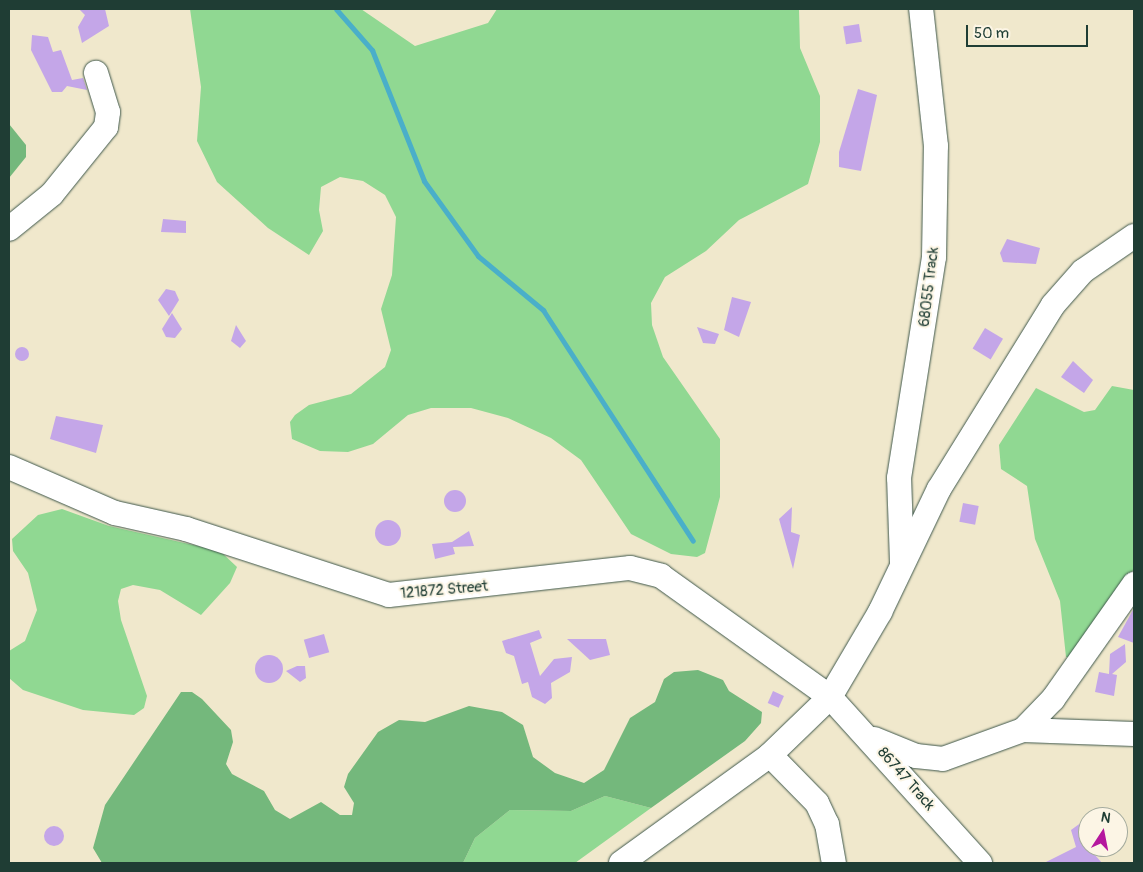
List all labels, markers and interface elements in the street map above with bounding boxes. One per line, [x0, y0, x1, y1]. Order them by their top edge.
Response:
scale bar [968, 15, 1090, 47]
text: 50 m [974, 24, 1009, 43]
street label: 68055 Track [915, 246, 943, 328]
street label: 121872 Street [399, 577, 489, 603]
street label: 86747 Track [874, 744, 938, 814]
north arrow [1078, 807, 1128, 857]
text: N [1099, 809, 1112, 827]

